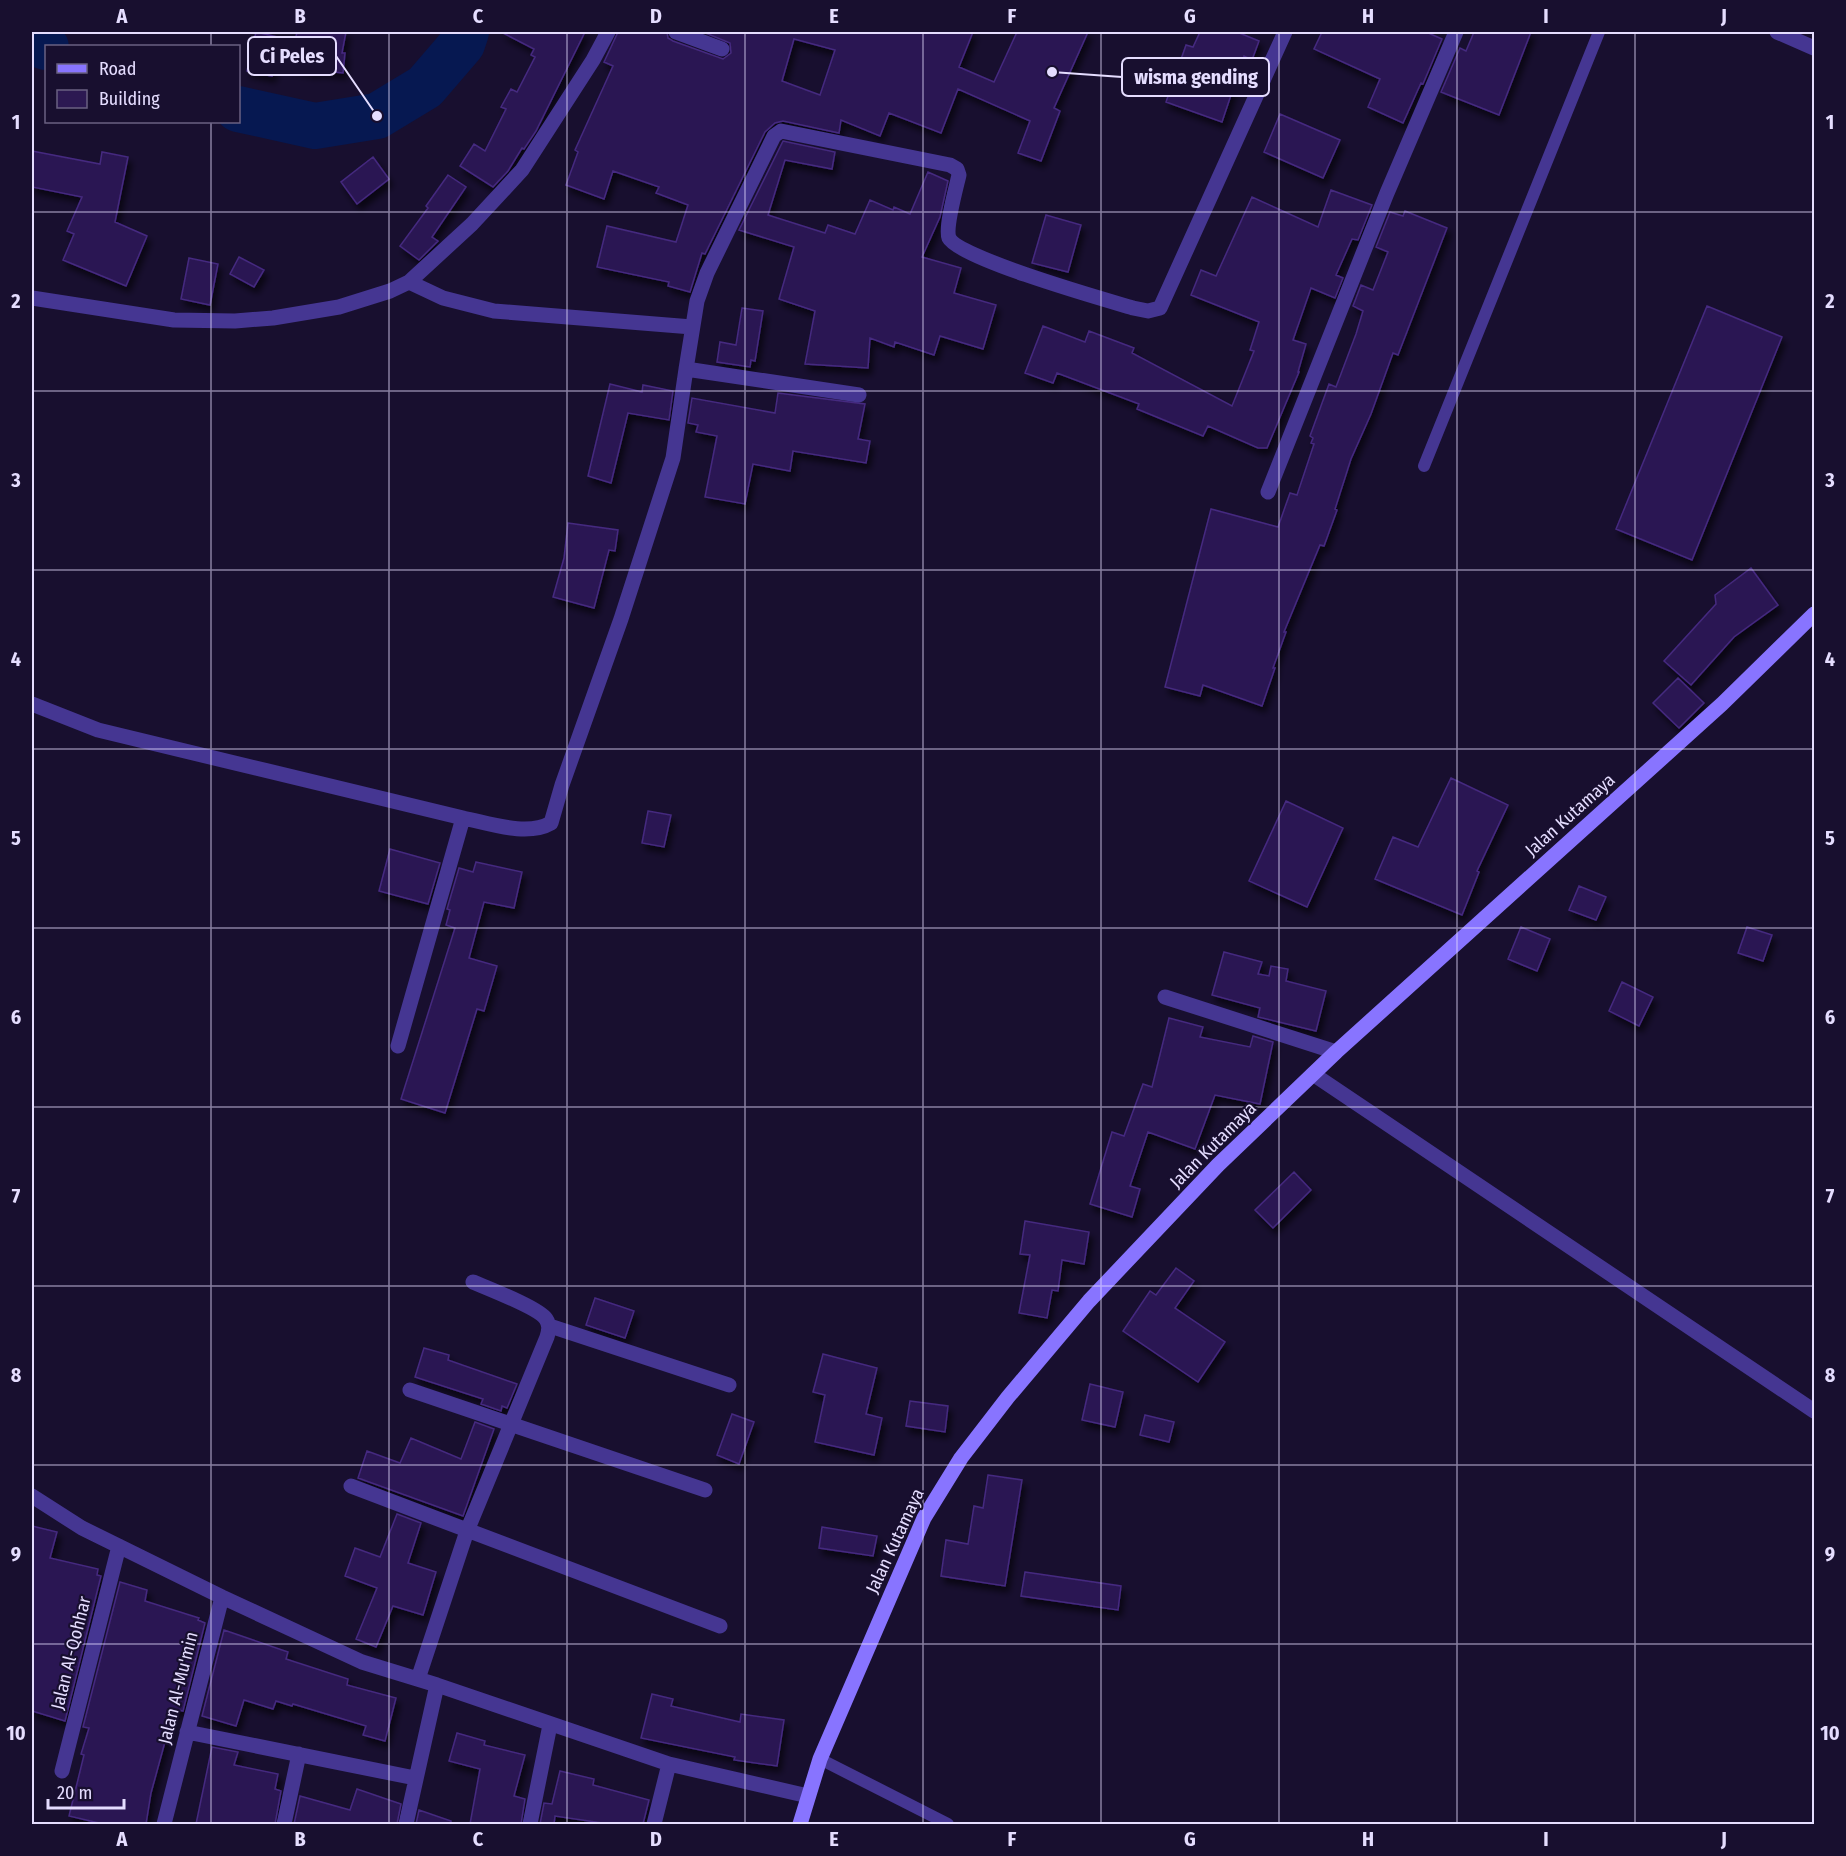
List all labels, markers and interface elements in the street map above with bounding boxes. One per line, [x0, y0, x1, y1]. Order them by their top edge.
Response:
text: A [116, 4, 129, 28]
text: B [294, 4, 306, 28]
text: C [473, 4, 484, 28]
text: D [650, 4, 662, 28]
text: E [829, 4, 839, 28]
text: F [1008, 4, 1017, 28]
text: G [1184, 4, 1196, 28]
text: H [1362, 4, 1374, 28]
text: I [1543, 4, 1549, 28]
text: J [1720, 4, 1727, 28]
callout: Ci Peles [248, 37, 336, 75]
text: Ci Peles [260, 44, 324, 68]
legend [45, 45, 240, 123]
text: Road [99, 58, 136, 80]
callout: wisma gending [1122, 58, 1269, 96]
text: wisma gending [1134, 65, 1258, 89]
text: Building [99, 88, 160, 110]
text: 1 [12, 110, 20, 134]
text: 1 [1826, 110, 1834, 134]
text: 2 [10, 289, 21, 313]
text: 2 [1824, 289, 1835, 313]
text: 3 [10, 468, 21, 492]
text: 3 [1824, 468, 1835, 492]
text: 4 [11, 647, 21, 671]
text: 4 [1825, 647, 1835, 671]
street label: Jalan Kutamaya [1521, 769, 1620, 861]
text: 5 [11, 826, 21, 850]
text: 5 [1825, 826, 1835, 850]
text: 6 [11, 1005, 21, 1029]
text: 6 [1825, 1005, 1835, 1029]
street label: Jalan Kutamaya [1165, 1097, 1261, 1193]
text: 7 [12, 1184, 21, 1208]
text: 7 [1826, 1184, 1835, 1208]
text: 8 [11, 1363, 22, 1387]
text: 8 [1825, 1363, 1836, 1387]
street label: Jalan Kutamaya [861, 1485, 929, 1597]
text: 9 [11, 1542, 21, 1566]
text: 9 [1825, 1542, 1835, 1566]
street label: Jalan Al-Qohhar [46, 1593, 96, 1712]
street label: Jalan Al-Mu'min [153, 1629, 203, 1747]
text: 10 [6, 1721, 26, 1745]
text: 10 [1820, 1721, 1840, 1745]
scale bar [48, 1772, 124, 1810]
text: 20 m [57, 1782, 92, 1804]
text: A [116, 1827, 129, 1851]
text: B [294, 1827, 306, 1851]
text: C [473, 1827, 484, 1851]
text: D [650, 1827, 662, 1851]
text: E [829, 1827, 839, 1851]
text: F [1008, 1827, 1017, 1851]
text: G [1184, 1827, 1196, 1851]
text: H [1362, 1827, 1374, 1851]
text: I [1543, 1827, 1549, 1851]
text: J [1720, 1827, 1727, 1851]

